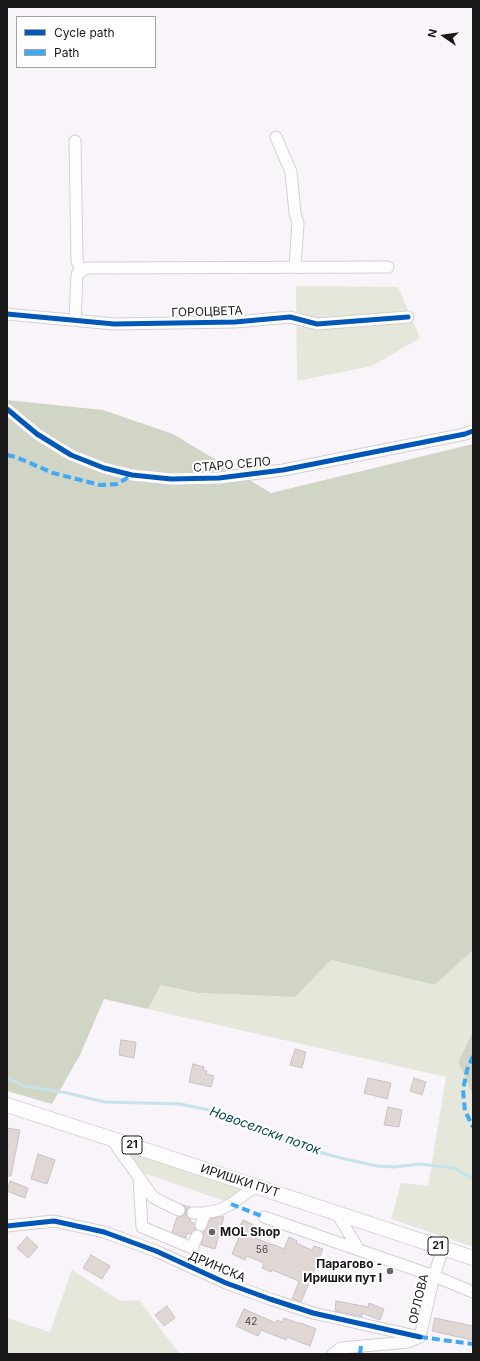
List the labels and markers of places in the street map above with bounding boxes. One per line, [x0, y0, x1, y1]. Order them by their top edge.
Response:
place label: MOL Shop [220, 1225, 280, 1239]
marker: MOL Shop [207, 1227, 217, 1237]
place label: Парагово - Иришки пут I [303, 1257, 382, 1285]
marker: Парагово - Иришки пут I [385, 1266, 395, 1276]

